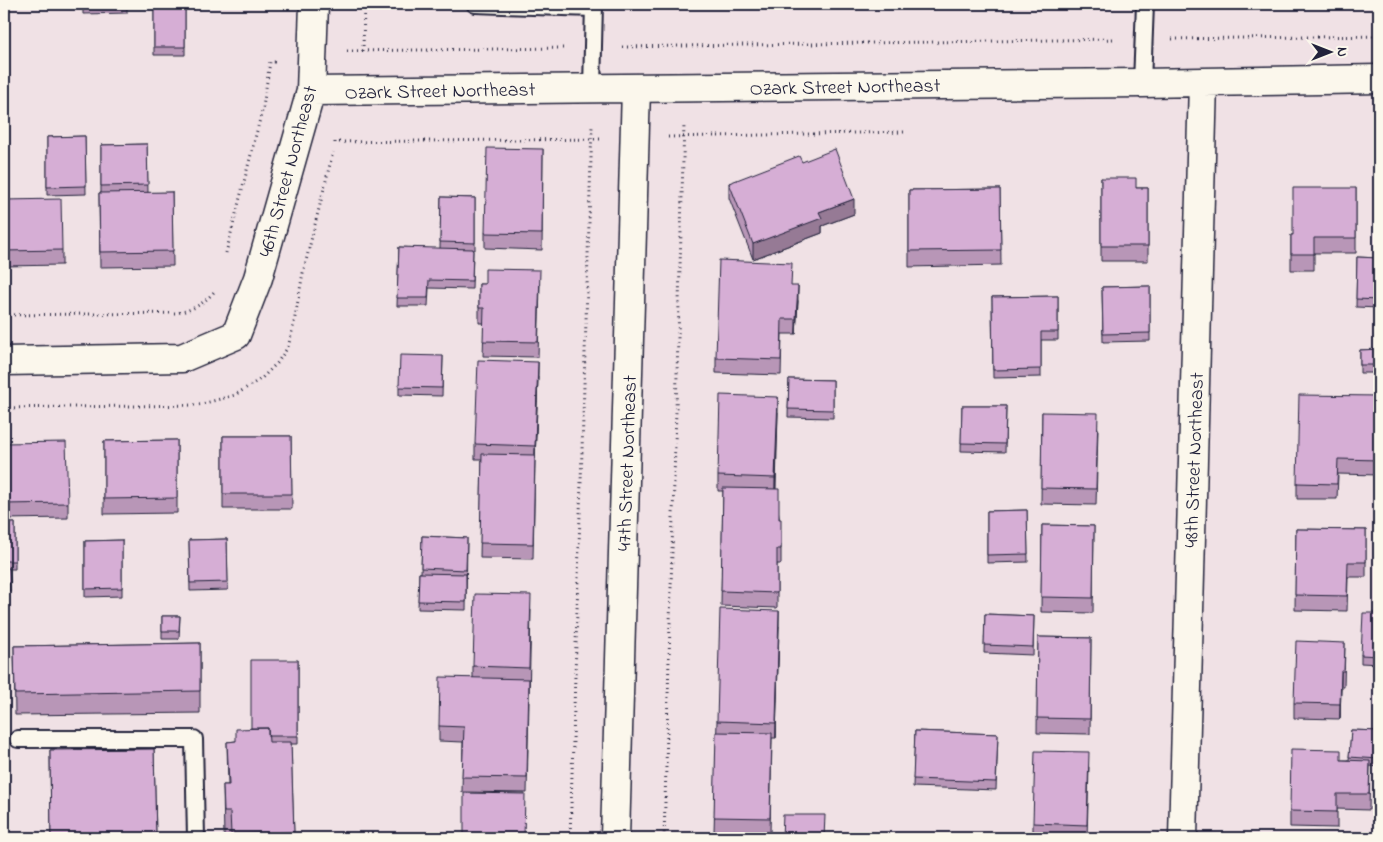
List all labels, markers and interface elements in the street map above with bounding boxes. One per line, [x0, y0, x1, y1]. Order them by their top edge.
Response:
north arrow [1306, 28, 1356, 78]
text: N [1331, 47, 1352, 57]
street label: Ozark Street Northeast [749, 72, 941, 105]
street label: Ozark Street Northeast [344, 76, 536, 109]
street label: 46th Street Northeast [253, 82, 326, 261]
street label: 48th Street Northeast [1178, 372, 1213, 548]
street label: 47th Street Northeast [611, 374, 646, 552]

